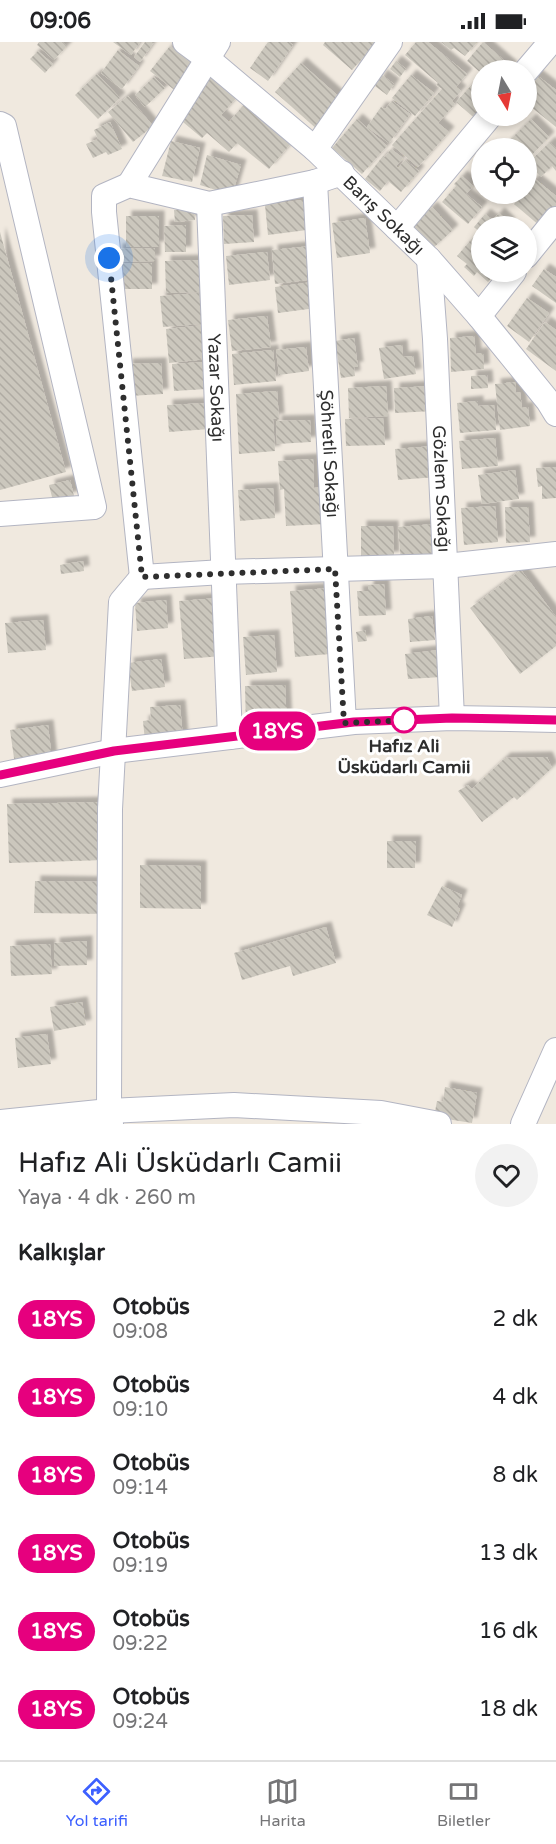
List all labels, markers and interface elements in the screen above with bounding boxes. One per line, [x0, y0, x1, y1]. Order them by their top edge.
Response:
text: 09:06 [30, 8, 91, 34]
north arrow [471, 60, 537, 126]
map controls [471, 60, 537, 282]
button: locate [471, 138, 537, 204]
street label: Barış Sokağı [338, 171, 429, 260]
button: layers [471, 216, 537, 282]
your location [94, 243, 124, 273]
street label: Yazar Sokağı [203, 333, 229, 443]
street label: Şöhretli Sokağı [315, 389, 344, 518]
street label: Gözlem Sokağı [428, 425, 456, 553]
marker: Hafız Ali Üsküdarlı Camii [391, 707, 417, 733]
line badge: 18YS [235, 712, 319, 750]
text: 18YS [251, 719, 303, 744]
place label: Hafız Ali Üsküdarlı Camii [338, 735, 470, 778]
button: heart [475, 1144, 538, 1207]
text: Hafız Ali Üsküdarlı Camii [18, 1146, 342, 1180]
text: Yaya · 4 dk · 260 m [18, 1186, 196, 1210]
text: Kalkışlar [18, 1240, 105, 1266]
text: Otobüs [113, 1294, 190, 1320]
text: 2 dk [493, 1306, 538, 1332]
text: 18YS [30, 1307, 83, 1332]
text: 09:08 [113, 1320, 168, 1344]
text: Otobüs [113, 1372, 190, 1398]
text: 4 dk [493, 1384, 538, 1410]
text: 18YS [30, 1385, 83, 1410]
text: 09:10 [113, 1398, 168, 1422]
text: Otobüs [113, 1450, 190, 1476]
text: 8 dk [493, 1462, 538, 1488]
text: 18YS [30, 1463, 83, 1488]
text: 09:14 [113, 1476, 168, 1500]
text: Otobüs [113, 1528, 190, 1554]
text: 13 dk [479, 1540, 538, 1566]
text: 18YS [30, 1541, 83, 1566]
text: 09:19 [113, 1554, 168, 1578]
text: Otobüs [113, 1606, 190, 1632]
text: 16 dk [479, 1618, 538, 1644]
text: 18YS [30, 1619, 83, 1644]
text: 09:22 [113, 1632, 168, 1656]
text: Otobüs [113, 1684, 190, 1710]
text: 18 dk [479, 1696, 538, 1722]
text: 18YS [30, 1697, 83, 1722]
text: 09:24 [113, 1710, 168, 1734]
tab: Yol tarifi [66, 1775, 128, 1831]
tab: Harita [259, 1775, 306, 1831]
tab: Biletler [437, 1775, 490, 1831]

